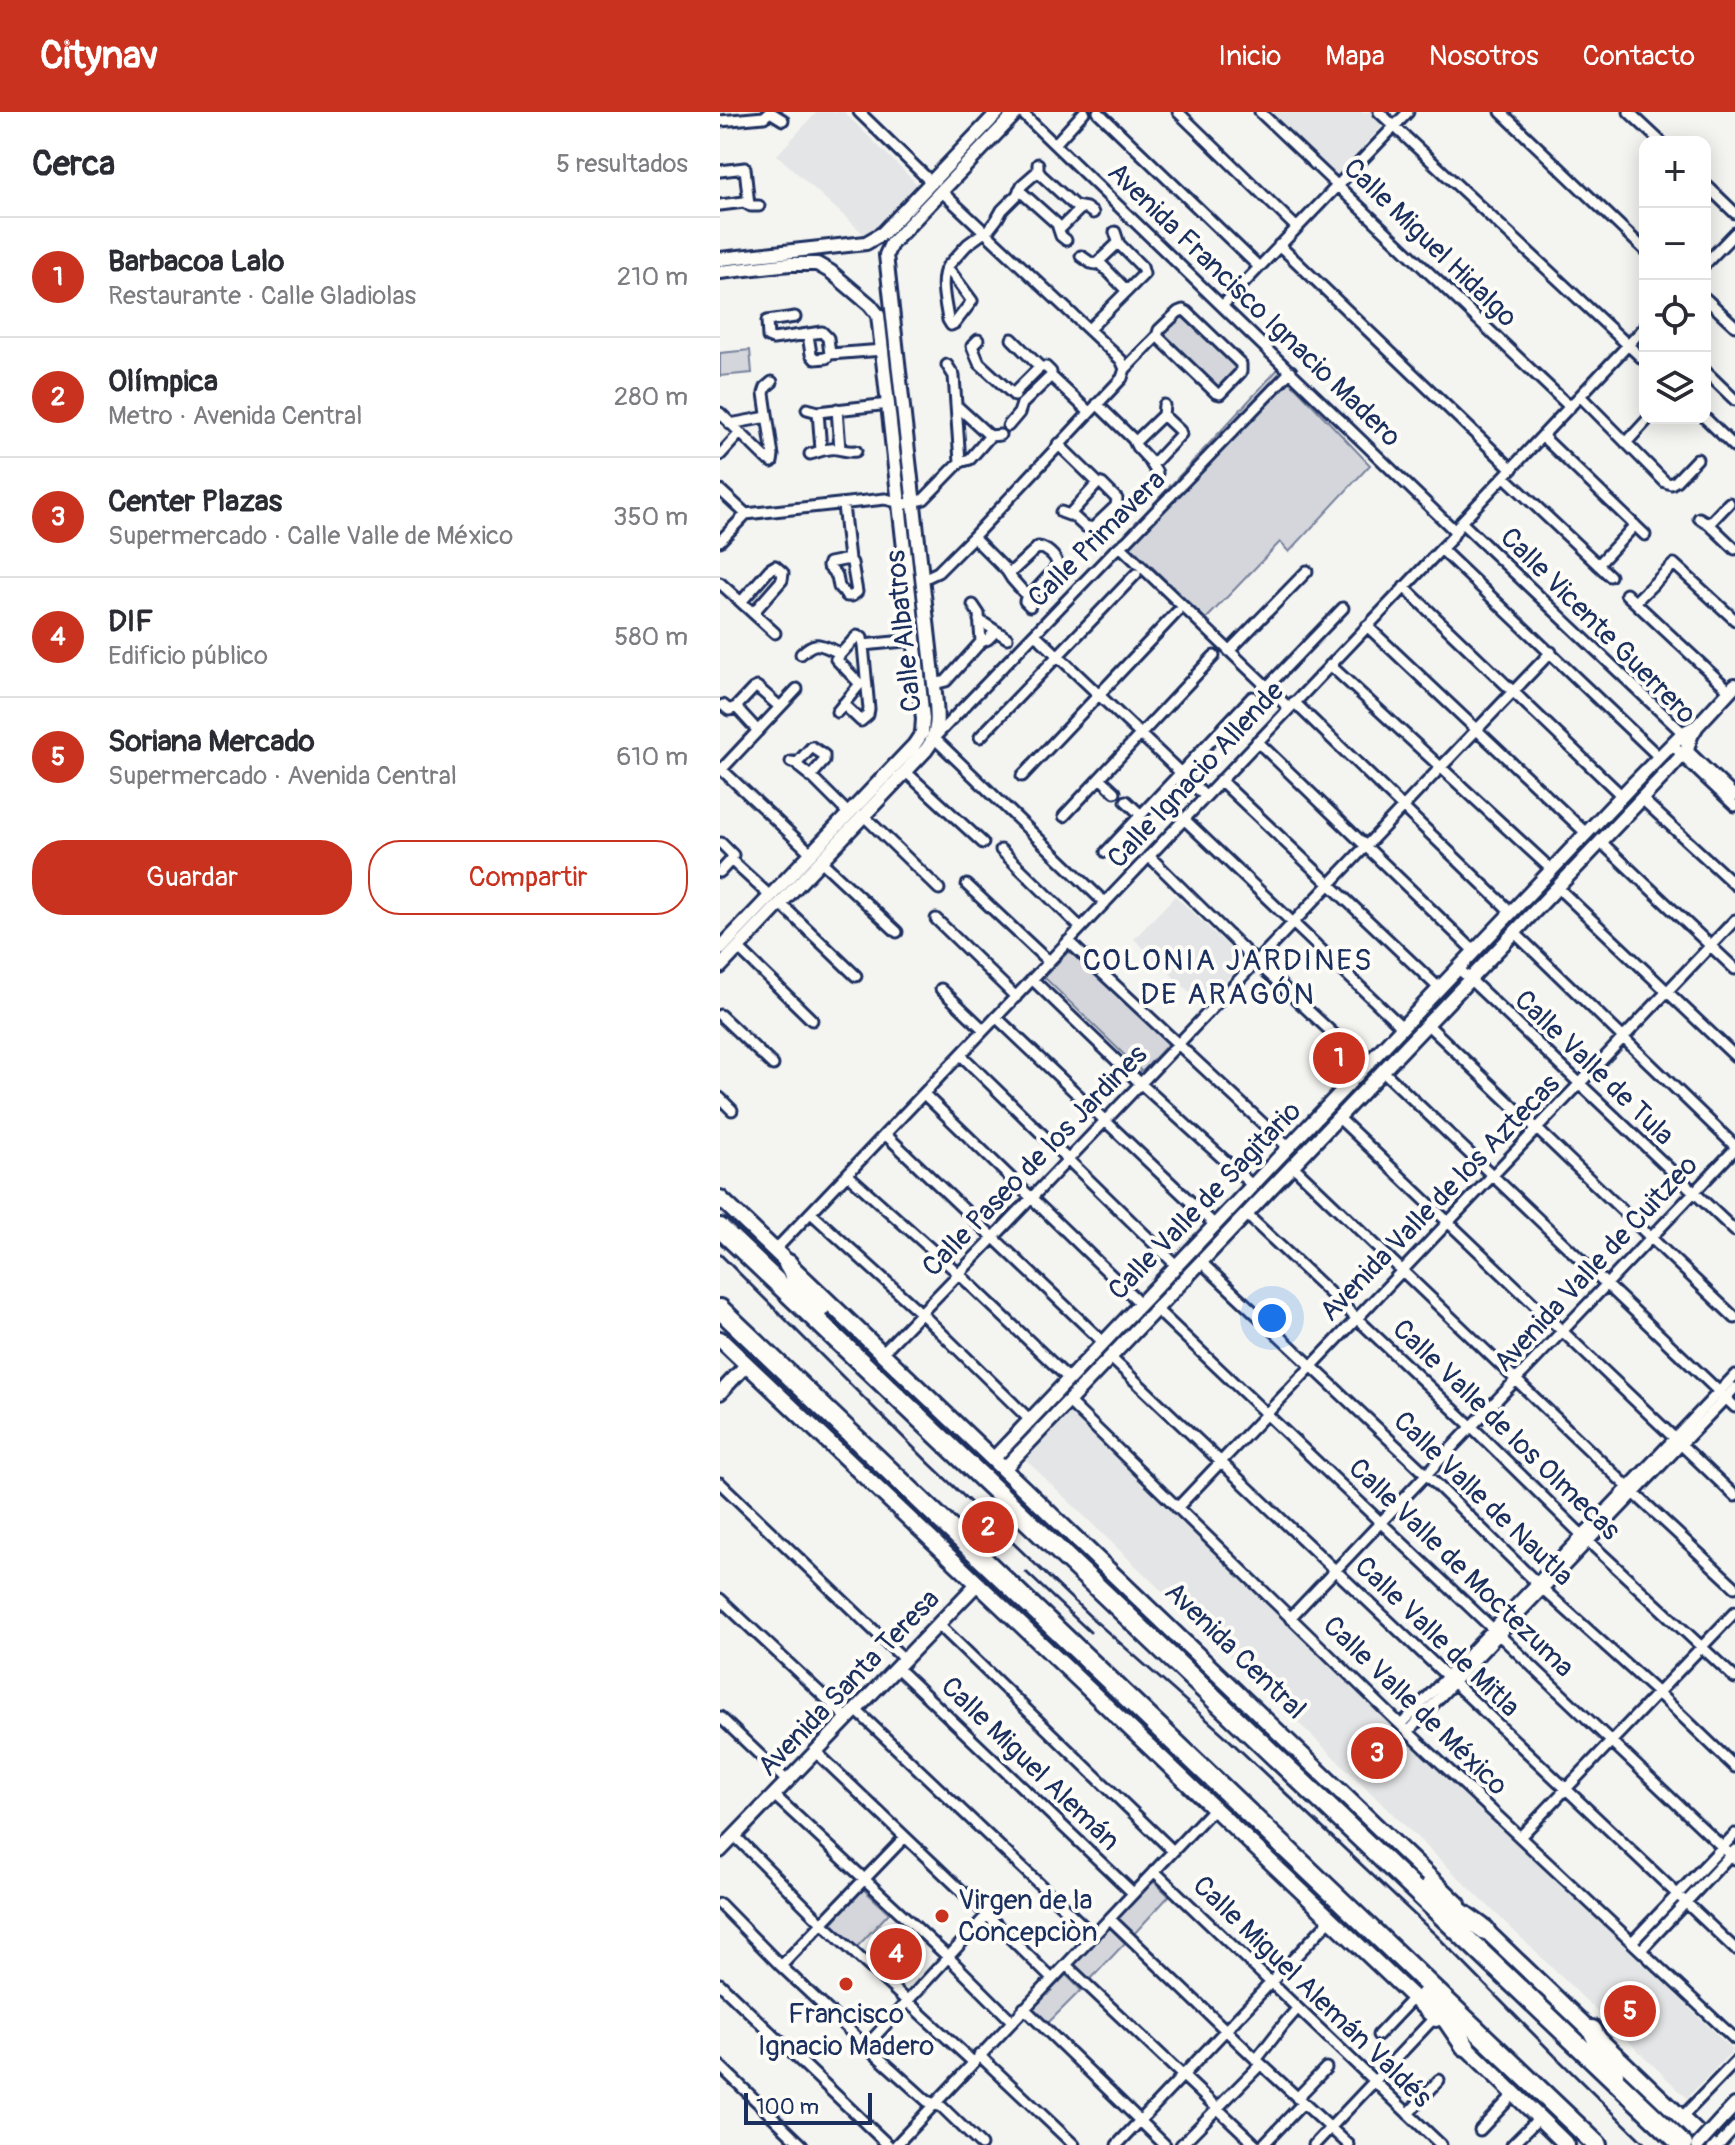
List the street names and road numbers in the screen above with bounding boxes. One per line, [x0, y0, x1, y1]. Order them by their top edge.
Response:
street label: Calle Miguel Hidalgo [1336, 151, 1524, 335]
street label: Avenida Francisco Ignacio Madero [1100, 155, 1408, 455]
street label: Calle Primavera [1021, 463, 1173, 615]
street label: Calle Vicente Guerrero [1492, 520, 1704, 732]
street label: Calle Albatros [878, 548, 930, 714]
street label: Calle Ignacio Allende [1100, 674, 1292, 876]
street label: Calle Valle de Tula [1507, 983, 1681, 1153]
street label: Calle Paseo de los Jardines [915, 1037, 1155, 1284]
street label: Avenida Valle de los Aztecas [1313, 1067, 1568, 1329]
street label: Calle Valle de Sagitario [1101, 1094, 1309, 1308]
street label: Avenida Valle de Cuitzeo [1486, 1148, 1706, 1380]
street label: Calle Valle de los Olmecas [1385, 1312, 1628, 1548]
street label: Calle Valle de Nautla [1386, 1404, 1580, 1594]
street label: Calle Valle de Moctezuma [1341, 1451, 1581, 1685]
street label: Calle Valle de Mitla [1347, 1549, 1527, 1725]
street label: Avenida Central [1157, 1575, 1313, 1727]
street label: Avenida Santa Teresa [751, 1582, 947, 1784]
street label: Calle Valle de México [1315, 1609, 1515, 1803]
street label: Calle Miguel Alemán [933, 1670, 1127, 1858]
street label: Calle Miguel Alemán Valdés [1185, 1869, 1439, 2116]

